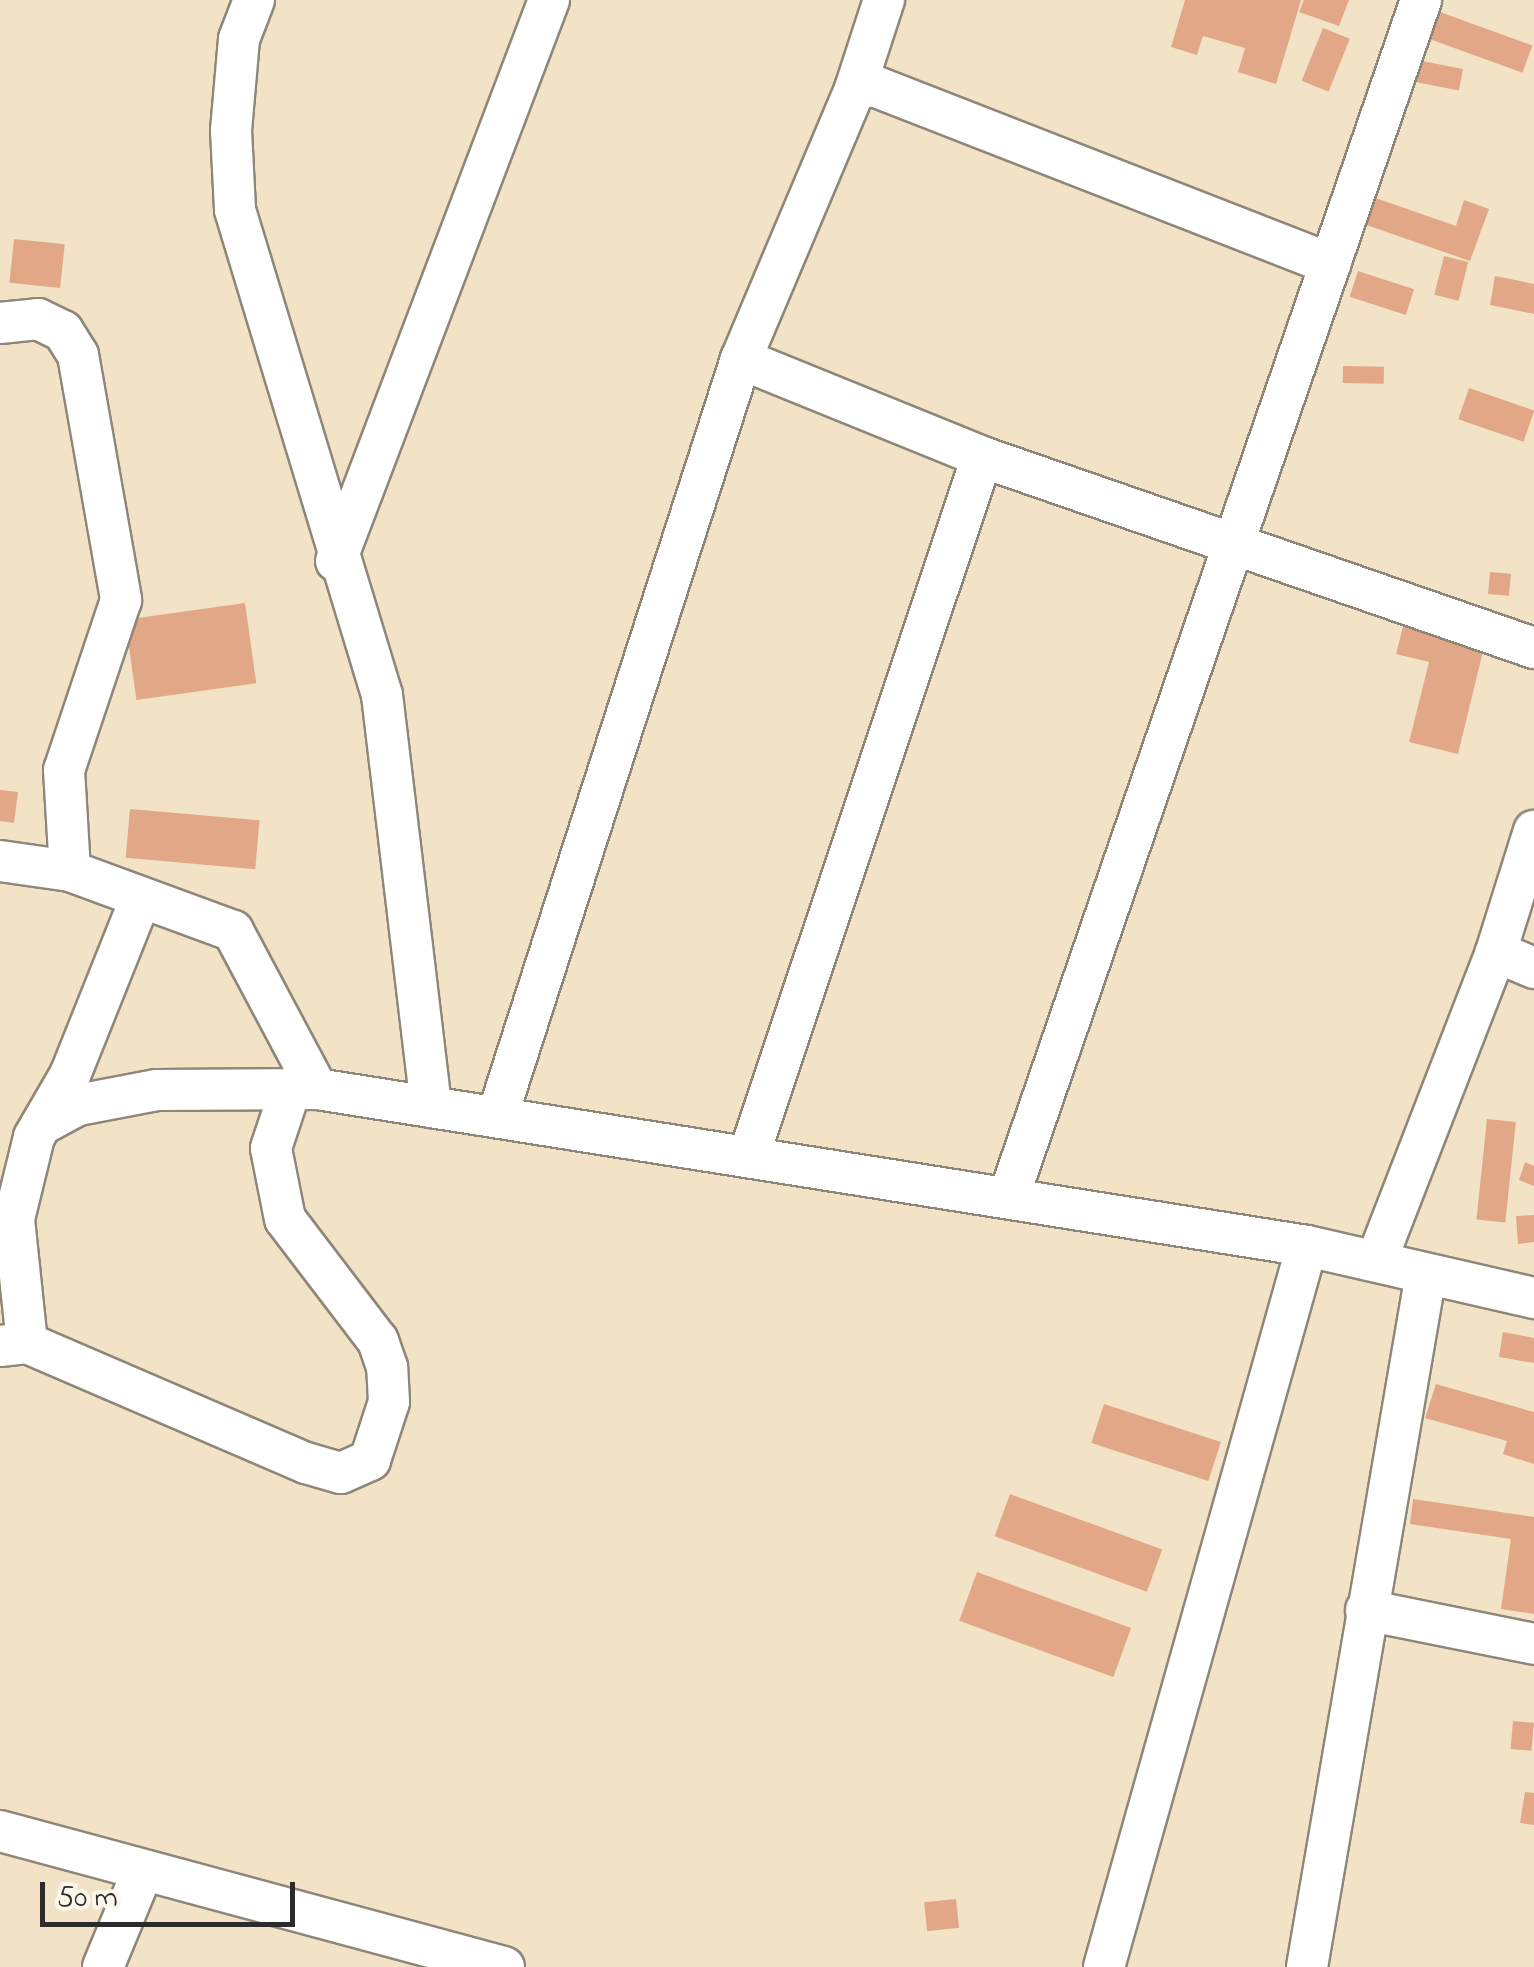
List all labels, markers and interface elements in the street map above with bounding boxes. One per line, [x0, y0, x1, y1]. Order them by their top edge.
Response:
scale bar [45, 1862, 300, 1924]
text: 50 m [57, 1877, 118, 1921]

